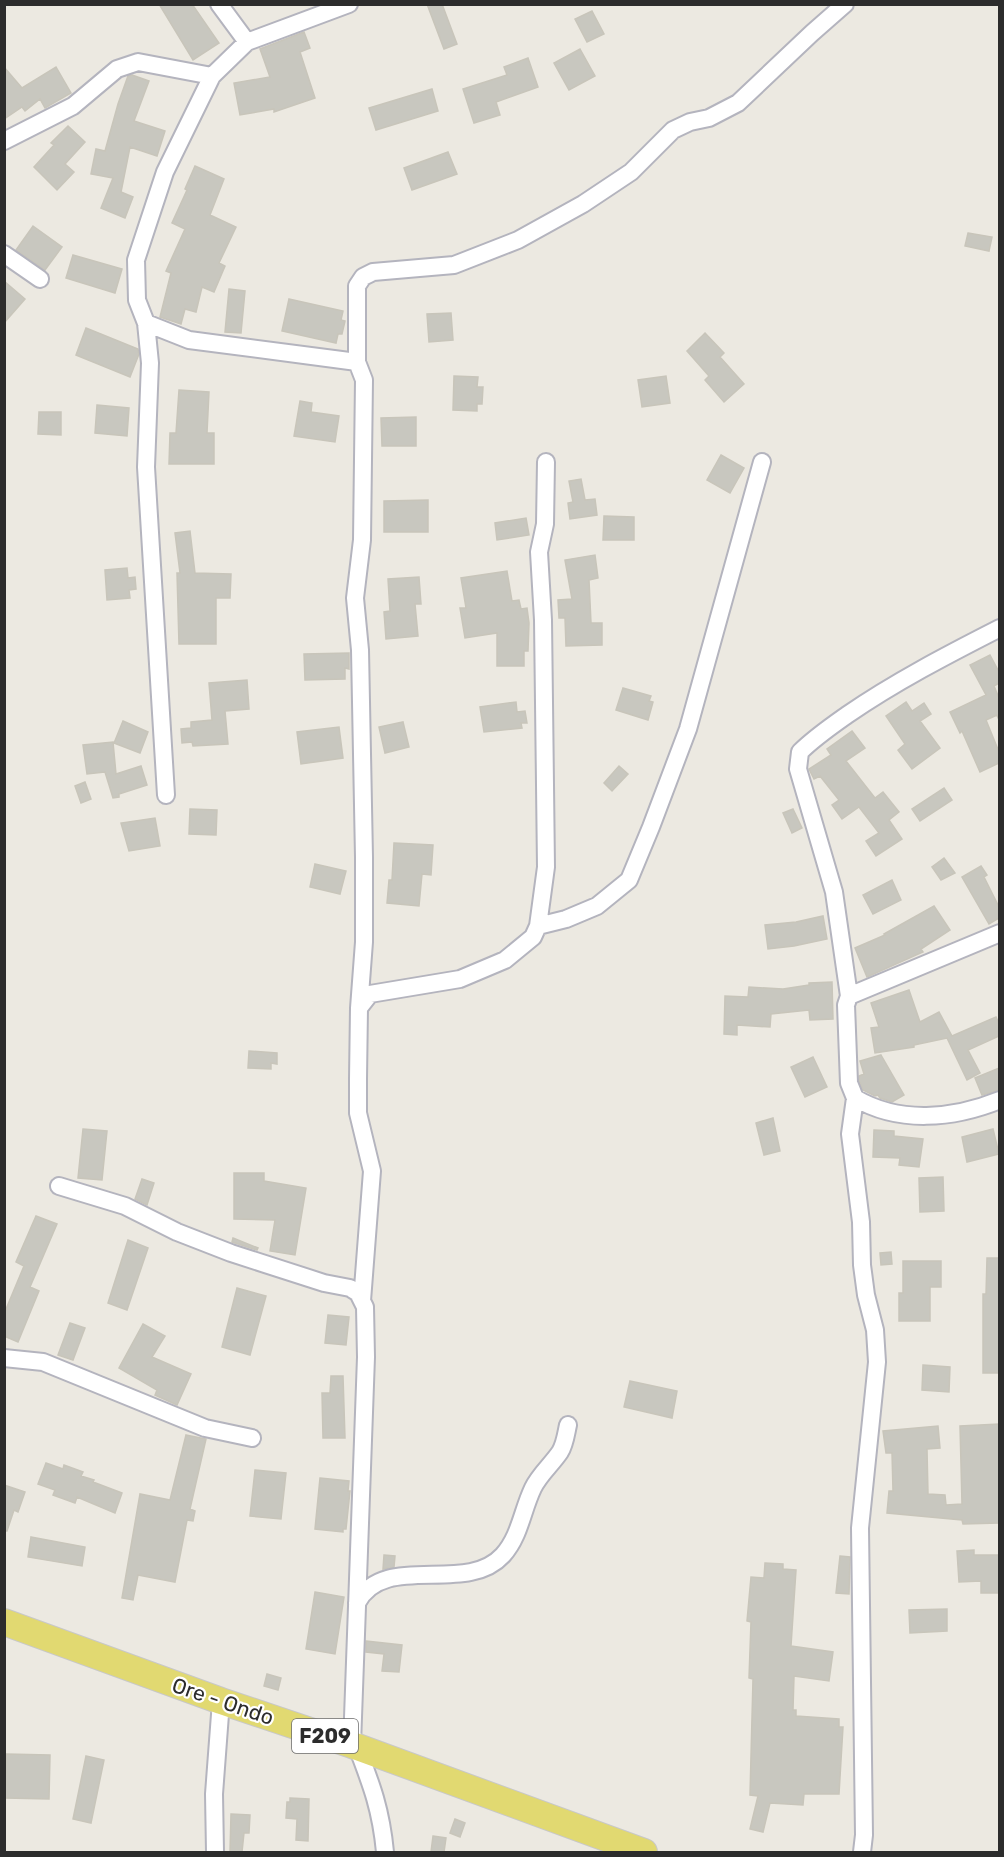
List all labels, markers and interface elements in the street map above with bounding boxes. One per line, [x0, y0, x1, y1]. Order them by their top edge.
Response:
street label: Ore - Ondo [169, 1672, 277, 1730]
road number: F209 [292, 1719, 358, 1753]

